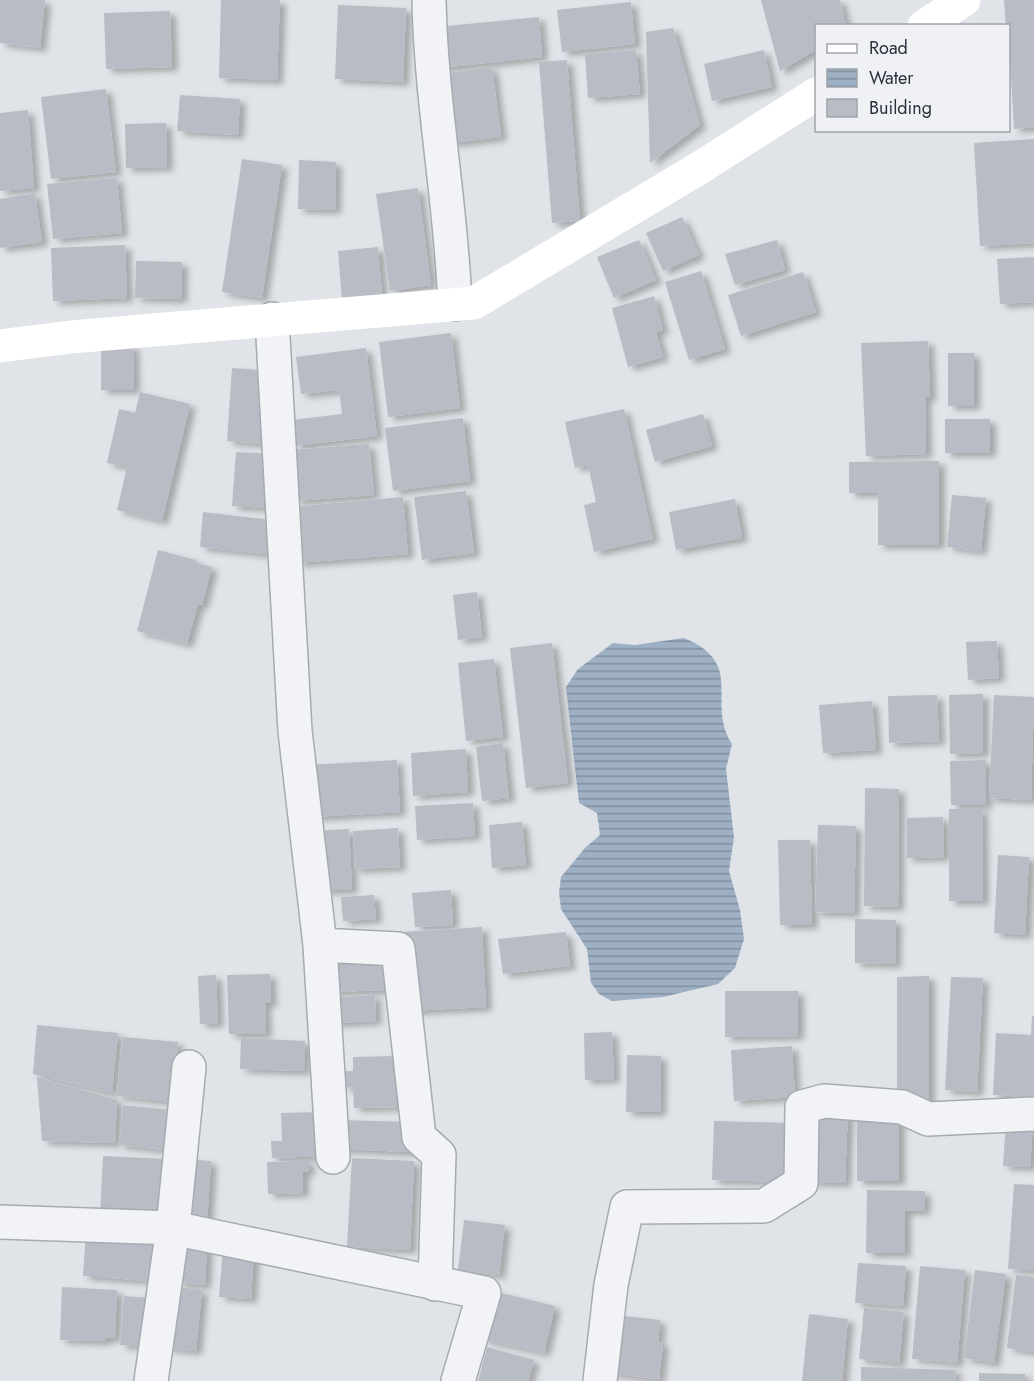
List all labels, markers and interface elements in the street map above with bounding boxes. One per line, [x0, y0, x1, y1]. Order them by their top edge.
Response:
legend [815, 24, 1010, 132]
text: Road [869, 35, 908, 61]
text: Water [869, 65, 914, 91]
text: Building [869, 95, 932, 121]

